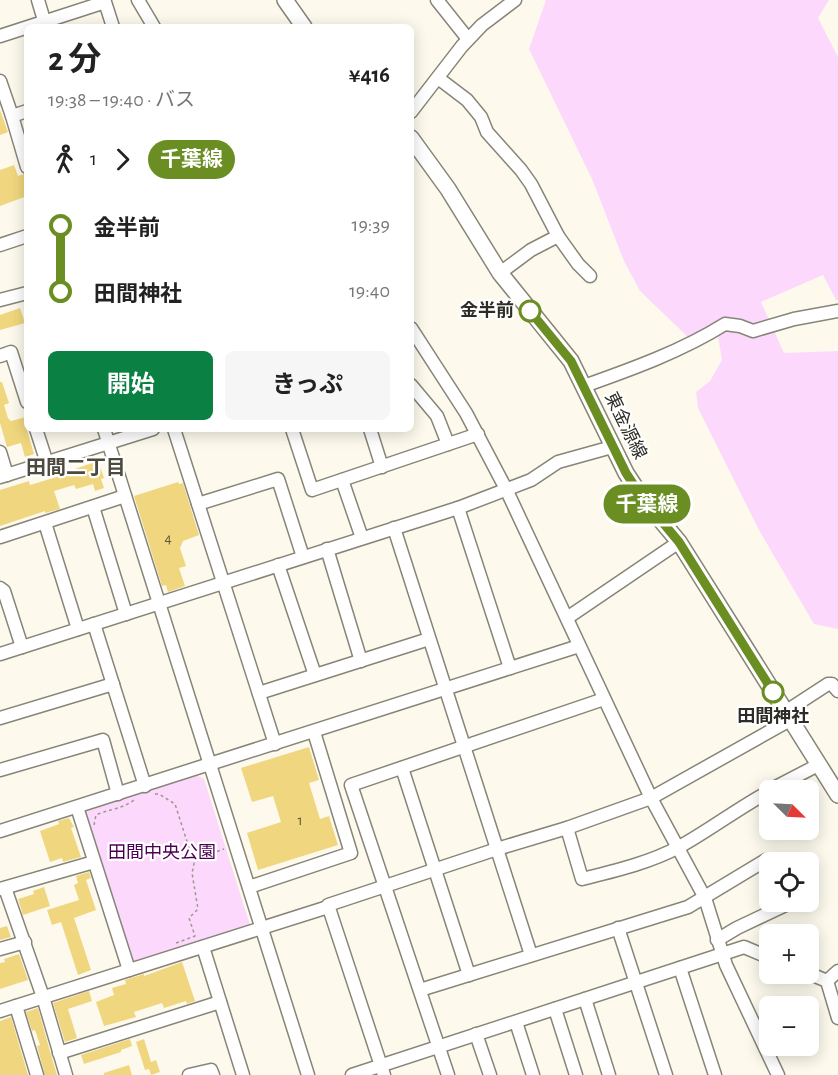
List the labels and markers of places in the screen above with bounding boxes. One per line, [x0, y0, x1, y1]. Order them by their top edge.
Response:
place label: 金半前 [460, 300, 514, 320]
marker: 金半前 [519, 300, 541, 322]
marker: 田間神社 [762, 681, 784, 703]
place label: 田間神社 [737, 706, 809, 726]

